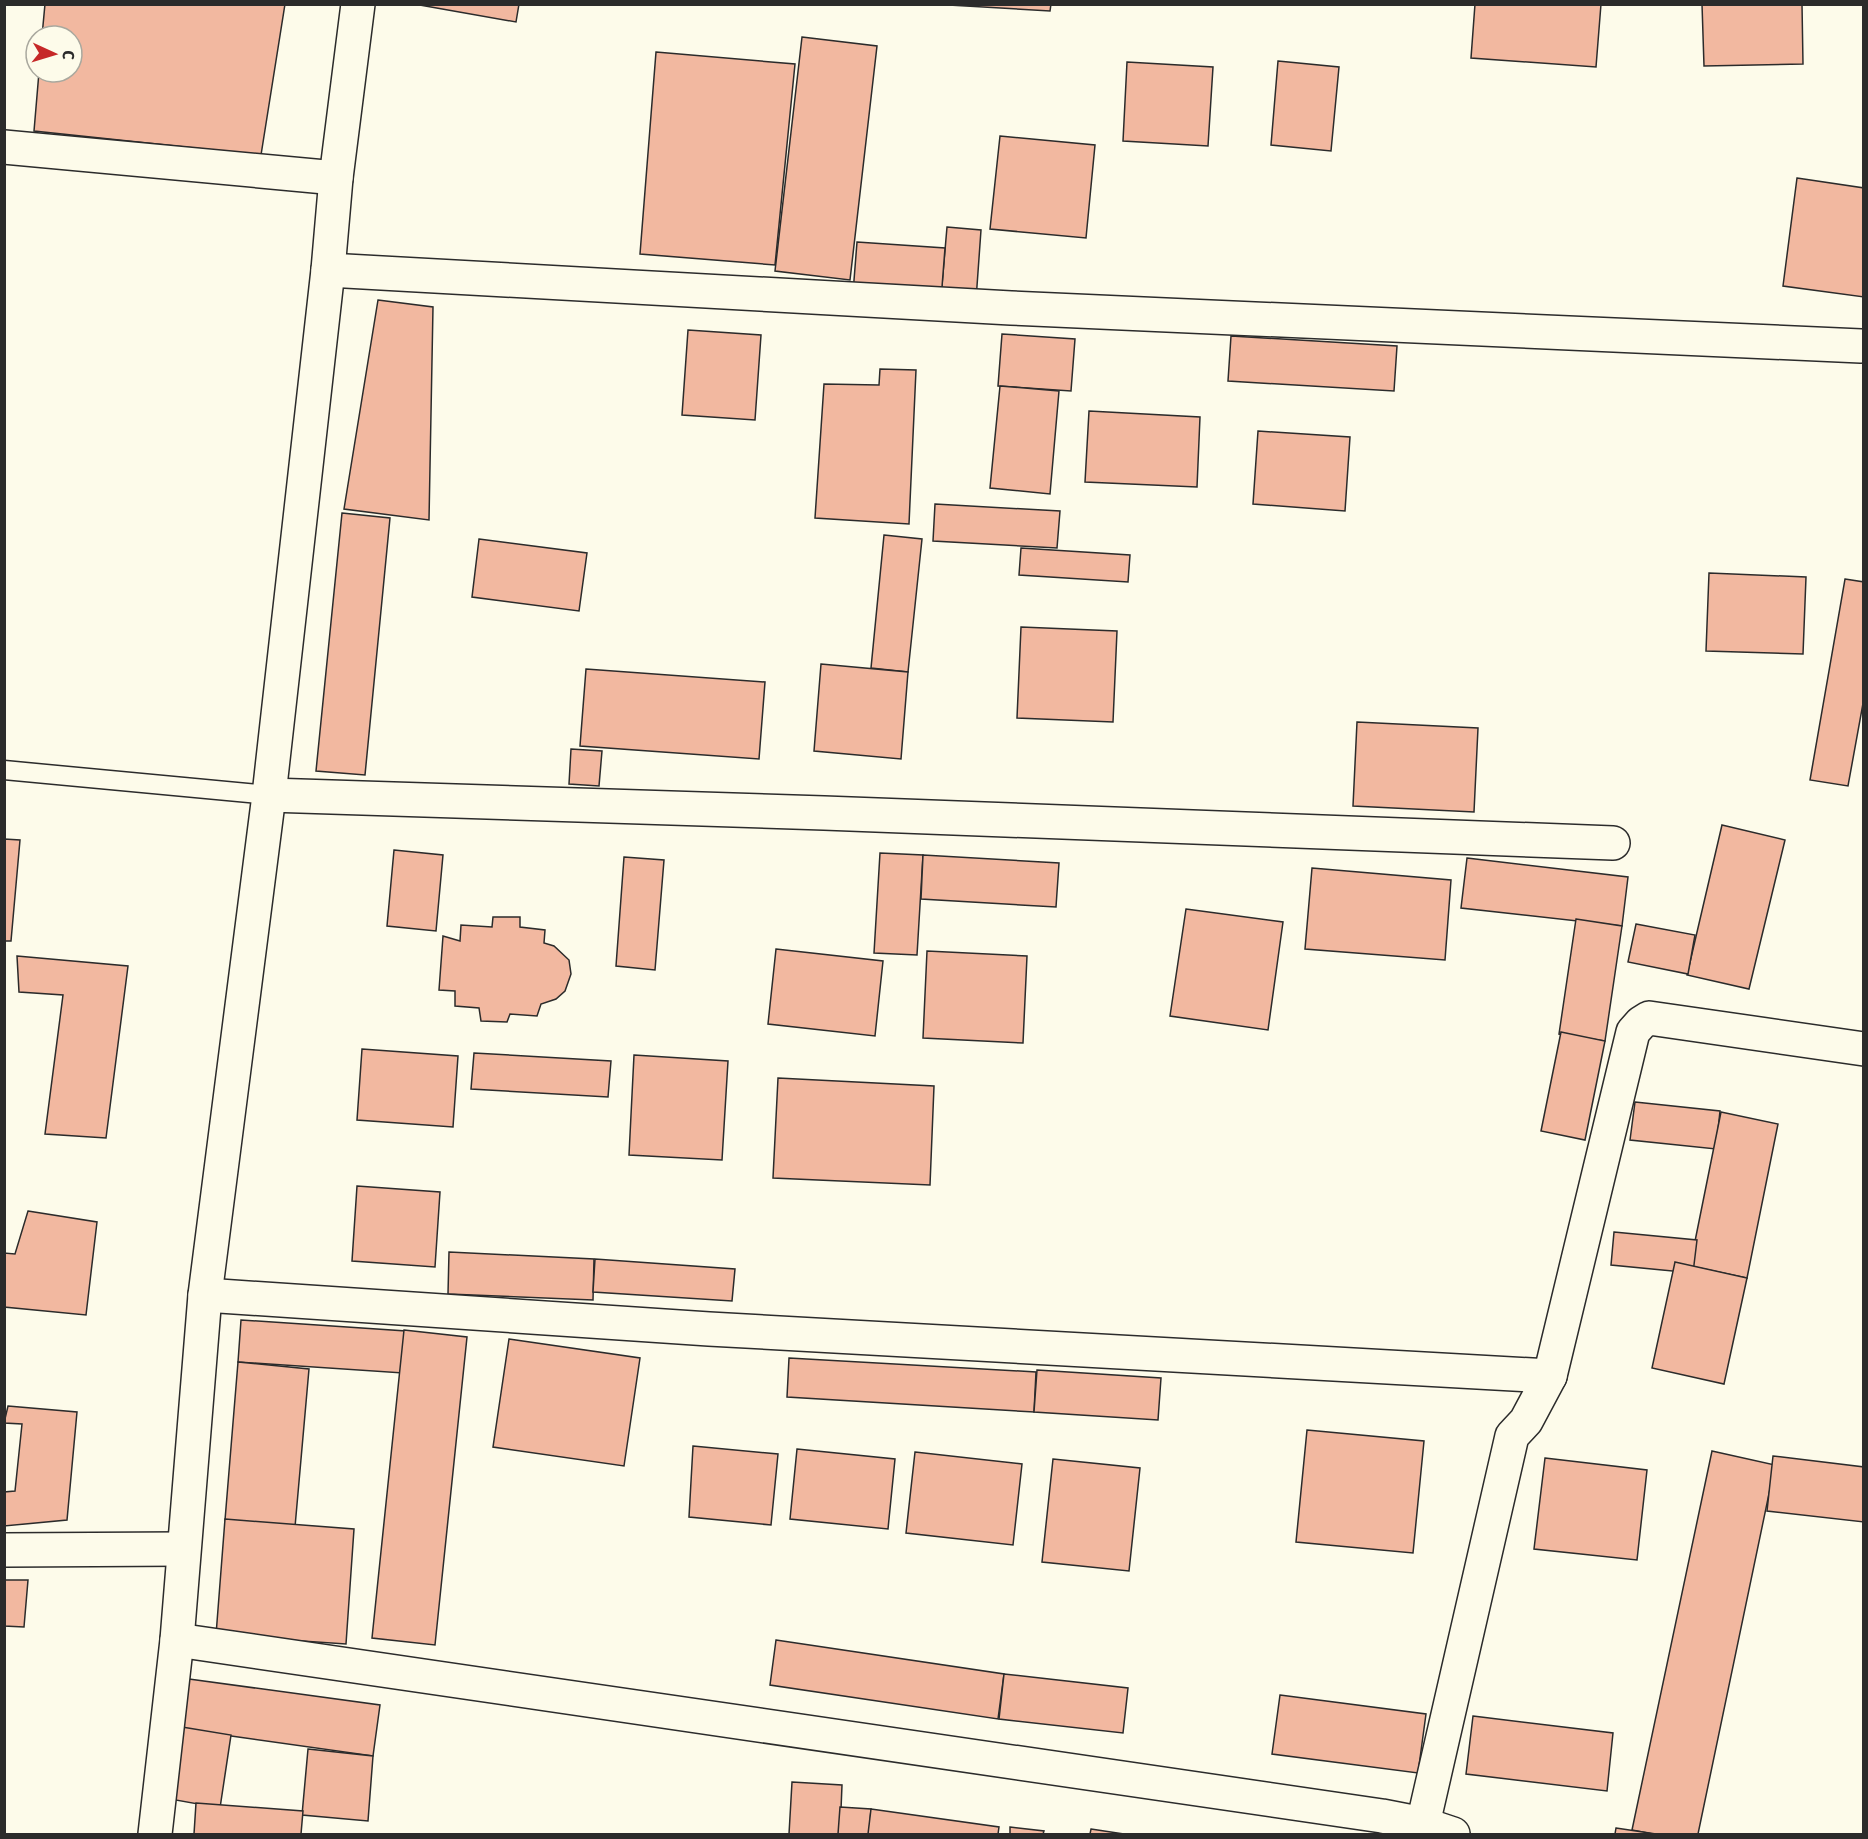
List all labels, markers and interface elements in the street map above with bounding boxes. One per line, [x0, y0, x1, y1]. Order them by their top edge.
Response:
north arrow [24, 24, 84, 84]
text: С [59, 50, 78, 61]

